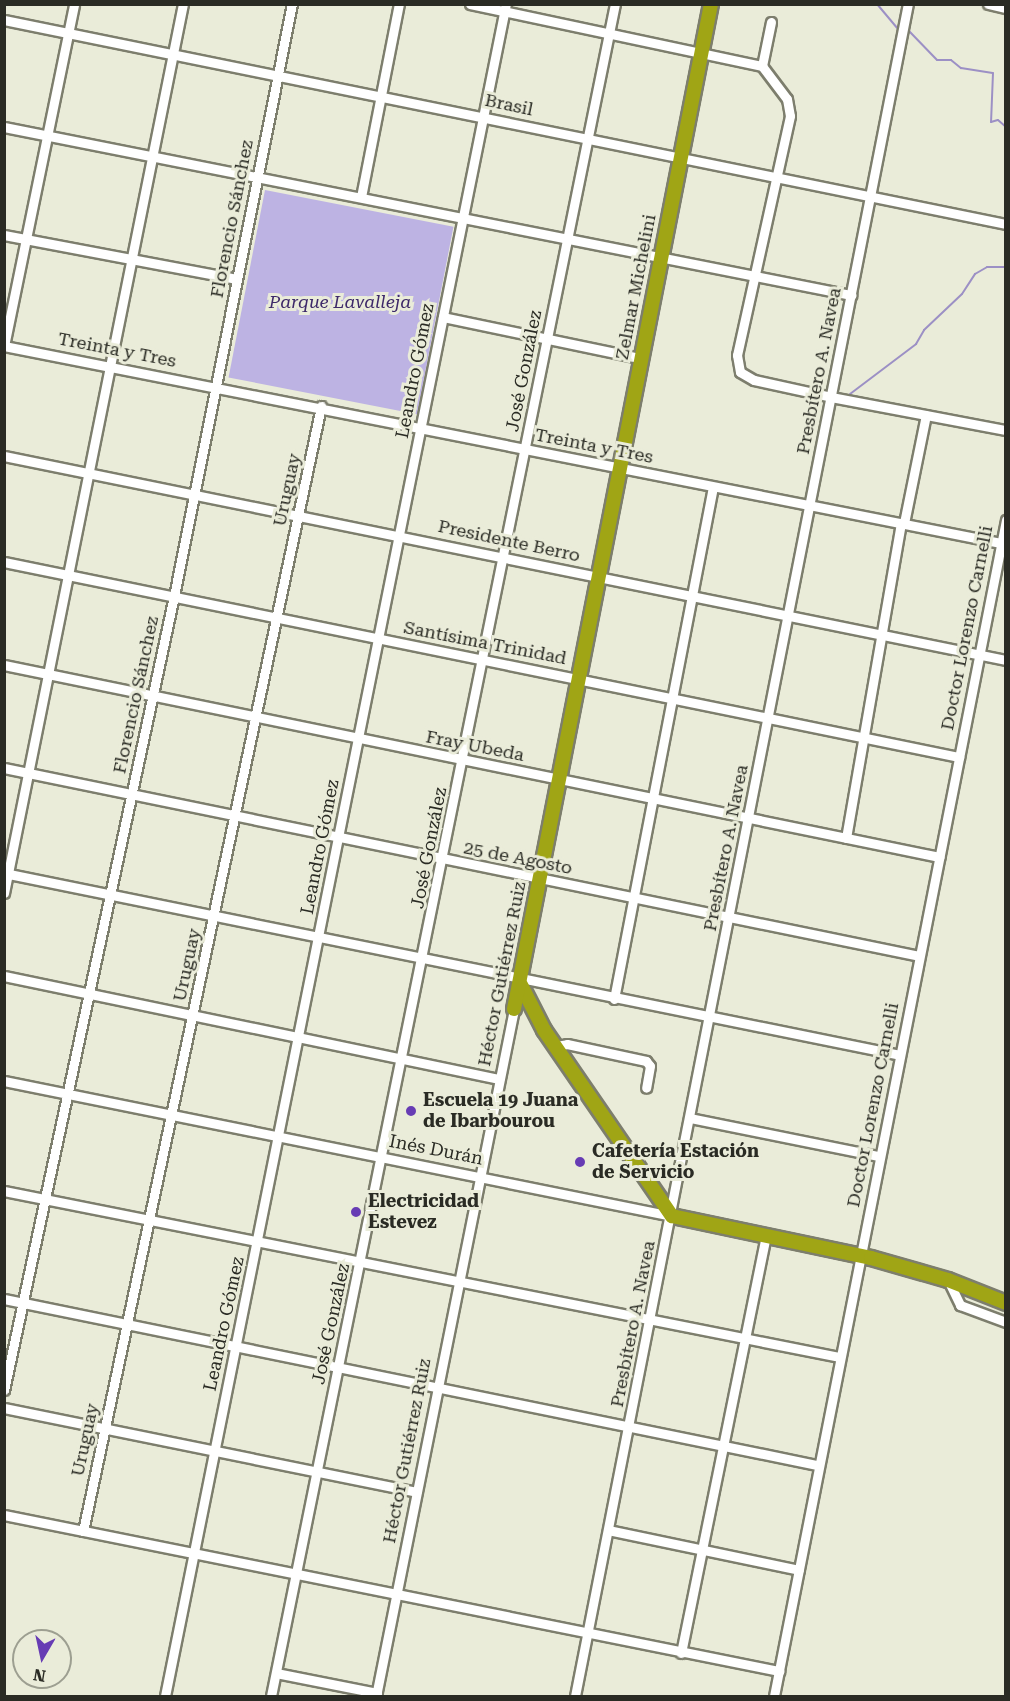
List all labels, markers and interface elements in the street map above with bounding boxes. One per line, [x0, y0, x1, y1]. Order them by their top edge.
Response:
street label: Brasil [483, 89, 535, 121]
street label: Florencio Sánchez [206, 138, 258, 300]
street label: Zelmar Michelini [611, 212, 661, 362]
street label: Presbítero A. Navea [792, 286, 846, 456]
park label: Parque Lavalleja [269, 291, 411, 313]
street label: Leandro Gómez [391, 302, 439, 440]
street label: José González [502, 309, 546, 433]
street label: Treinta y Tres [56, 328, 178, 372]
street label: Treinta y Tres [533, 424, 655, 468]
street label: Uruguay [269, 452, 305, 528]
street label: Presidente Berro [436, 515, 582, 567]
street label: Doctor Lorenzo Carnelli [937, 524, 997, 732]
street label: Florencio Sánchez [109, 614, 163, 776]
street label: Santísima Trinidad [402, 617, 568, 669]
street label: Fray Ubeda [424, 726, 526, 766]
street label: Presbítero A. Navea [699, 763, 753, 933]
street label: Leandro Gómez [296, 778, 344, 916]
street label: José González [407, 786, 451, 910]
street label: 25 de Agosto [462, 837, 574, 879]
street label: Héctor Gutiérrez Ruiz [474, 880, 530, 1068]
street label: Uruguay [169, 927, 205, 1003]
street label: Doctor Lorenzo Carnelli [843, 1001, 903, 1209]
place label: Escuela 19 Juana de Ibarbourou [423, 1090, 578, 1132]
marker: Escuela 19 Juana de Ibarbourou [404, 1104, 418, 1118]
street label: Inés Durán [387, 1130, 485, 1170]
place label: Cafetería Estación de Servicio [592, 1141, 759, 1184]
marker: Cafetería Estación de Servicio [573, 1155, 587, 1169]
place label: Electricidad Estevez [368, 1191, 479, 1234]
marker: Electricidad Estevez [349, 1205, 363, 1219]
street label: Presbítero A. Navea [606, 1239, 660, 1409]
street label: Leandro Gómez [199, 1255, 249, 1393]
street label: José González [308, 1262, 354, 1386]
street label: Héctor Gutiérrez Ruiz [379, 1357, 435, 1545]
street label: Uruguay [67, 1402, 103, 1478]
north arrow [12, 1629, 72, 1689]
text: N [32, 1665, 47, 1686]

